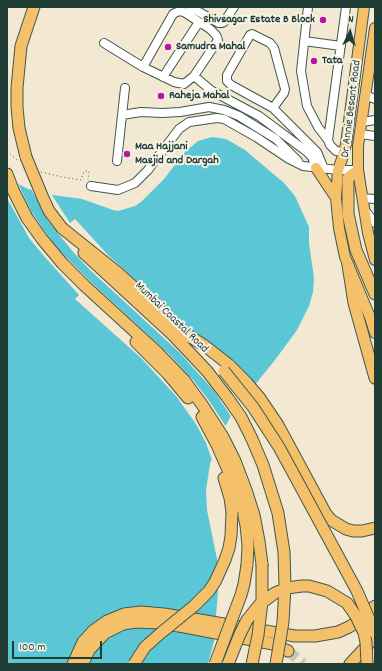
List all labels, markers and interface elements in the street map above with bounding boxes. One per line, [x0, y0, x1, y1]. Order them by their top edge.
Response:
north arrow [330, 12, 370, 52]
text: N [348, 12, 354, 28]
place label: Shivsagar Estate B Block [203, 13, 315, 27]
marker: Shivsagar Estate B Block [318, 15, 328, 25]
place label: Samudra Mahal [176, 40, 245, 54]
marker: Samudra Mahal [163, 42, 173, 52]
place label: Tata [322, 54, 342, 68]
marker: Tata [309, 56, 319, 66]
street label: Dr Annie Besant Road [339, 59, 365, 159]
place label: Raheja Mahal [169, 89, 229, 103]
marker: Raheja Mahal [156, 91, 166, 101]
place label: Maa Hajjani Masjid and Dargah [135, 140, 219, 168]
marker: Maa Hajjani Masjid and Dargah [122, 149, 132, 159]
street label: Mumbai Coastal Road [131, 279, 211, 357]
scale bar [14, 633, 104, 659]
text: 100 m [19, 639, 46, 656]

